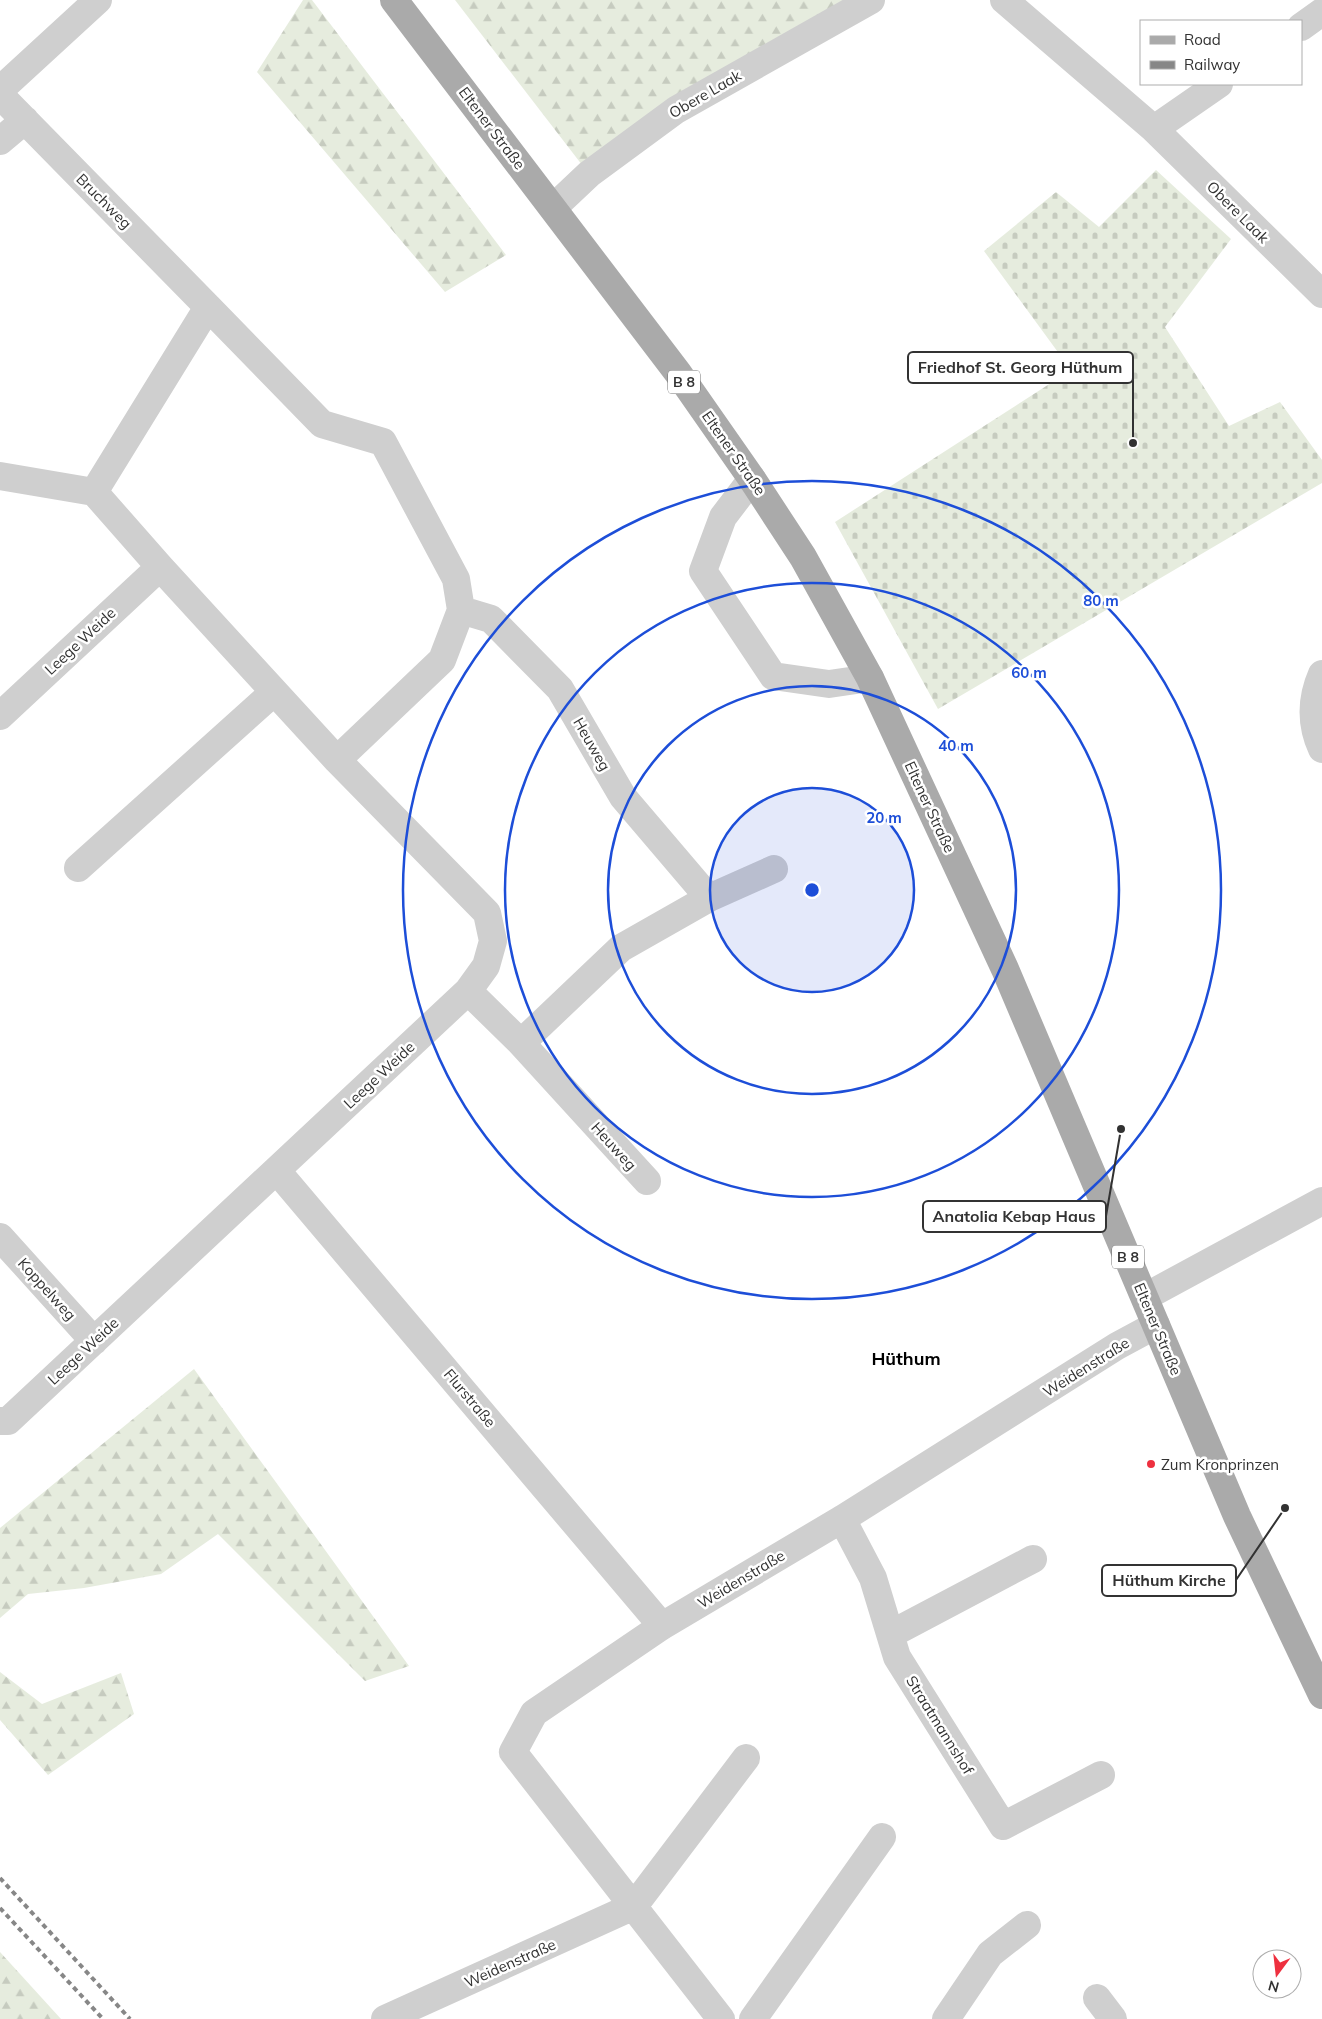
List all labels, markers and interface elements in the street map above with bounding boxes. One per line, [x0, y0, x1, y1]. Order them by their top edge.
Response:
legend [1140, 20, 1302, 85]
text: Road [1184, 30, 1221, 49]
text: Railway [1184, 55, 1240, 74]
street label: Obere Laak [666, 66, 745, 122]
street label: Eltener Straße [455, 83, 529, 173]
street label: Bruchweg [72, 169, 136, 233]
street label: Obere Laak [1203, 177, 1273, 247]
callout: Friedhof St. Georg Hüthum [908, 352, 1133, 383]
text: Friedhof St. Georg Hüthum [918, 357, 1122, 377]
road number: B 8 [668, 371, 700, 394]
street label: Eltener Straße [698, 407, 770, 499]
text: 80 m [1083, 591, 1119, 610]
street label: Leege Weide [41, 603, 119, 679]
text: 60 m [1011, 663, 1047, 682]
street label: Heuweg [569, 714, 615, 774]
text: 40 m [938, 736, 974, 755]
street label: Eltener Straße [901, 758, 959, 856]
text: 20 m [866, 808, 902, 827]
centre of rings [803, 881, 821, 899]
street label: Leege Weide [340, 1037, 418, 1113]
street label: Heuweg [587, 1118, 641, 1174]
callout: Anatolia Kebap Haus [923, 1201, 1106, 1232]
text: Anatolia Kebap Haus [933, 1206, 1095, 1226]
road number: B 8 [1112, 1246, 1144, 1268]
street label: Koppelweg [14, 1254, 80, 1324]
street label: Eltener Straße [1130, 1280, 1186, 1378]
street label: Leege Weide [44, 1313, 122, 1389]
street label: Weidenstraße [1039, 1333, 1133, 1401]
district label: Hüthum [871, 1347, 941, 1370]
street label: Flurstraße [440, 1365, 500, 1431]
place label: Zum Kronprinzen [1161, 1455, 1279, 1474]
marker: Zum Kronprinzen [1145, 1458, 1157, 1470]
street label: Weidenstraße [694, 1546, 788, 1612]
callout: Hüthum Kirche [1102, 1565, 1236, 1596]
text: Hüthum Kirche [1112, 1570, 1226, 1590]
street label: Straatmannshof [902, 1672, 978, 1779]
street label: Weidenstraße [461, 1934, 559, 1992]
north arrow [1252, 1949, 1302, 1999]
text: N [1266, 1976, 1281, 1997]

